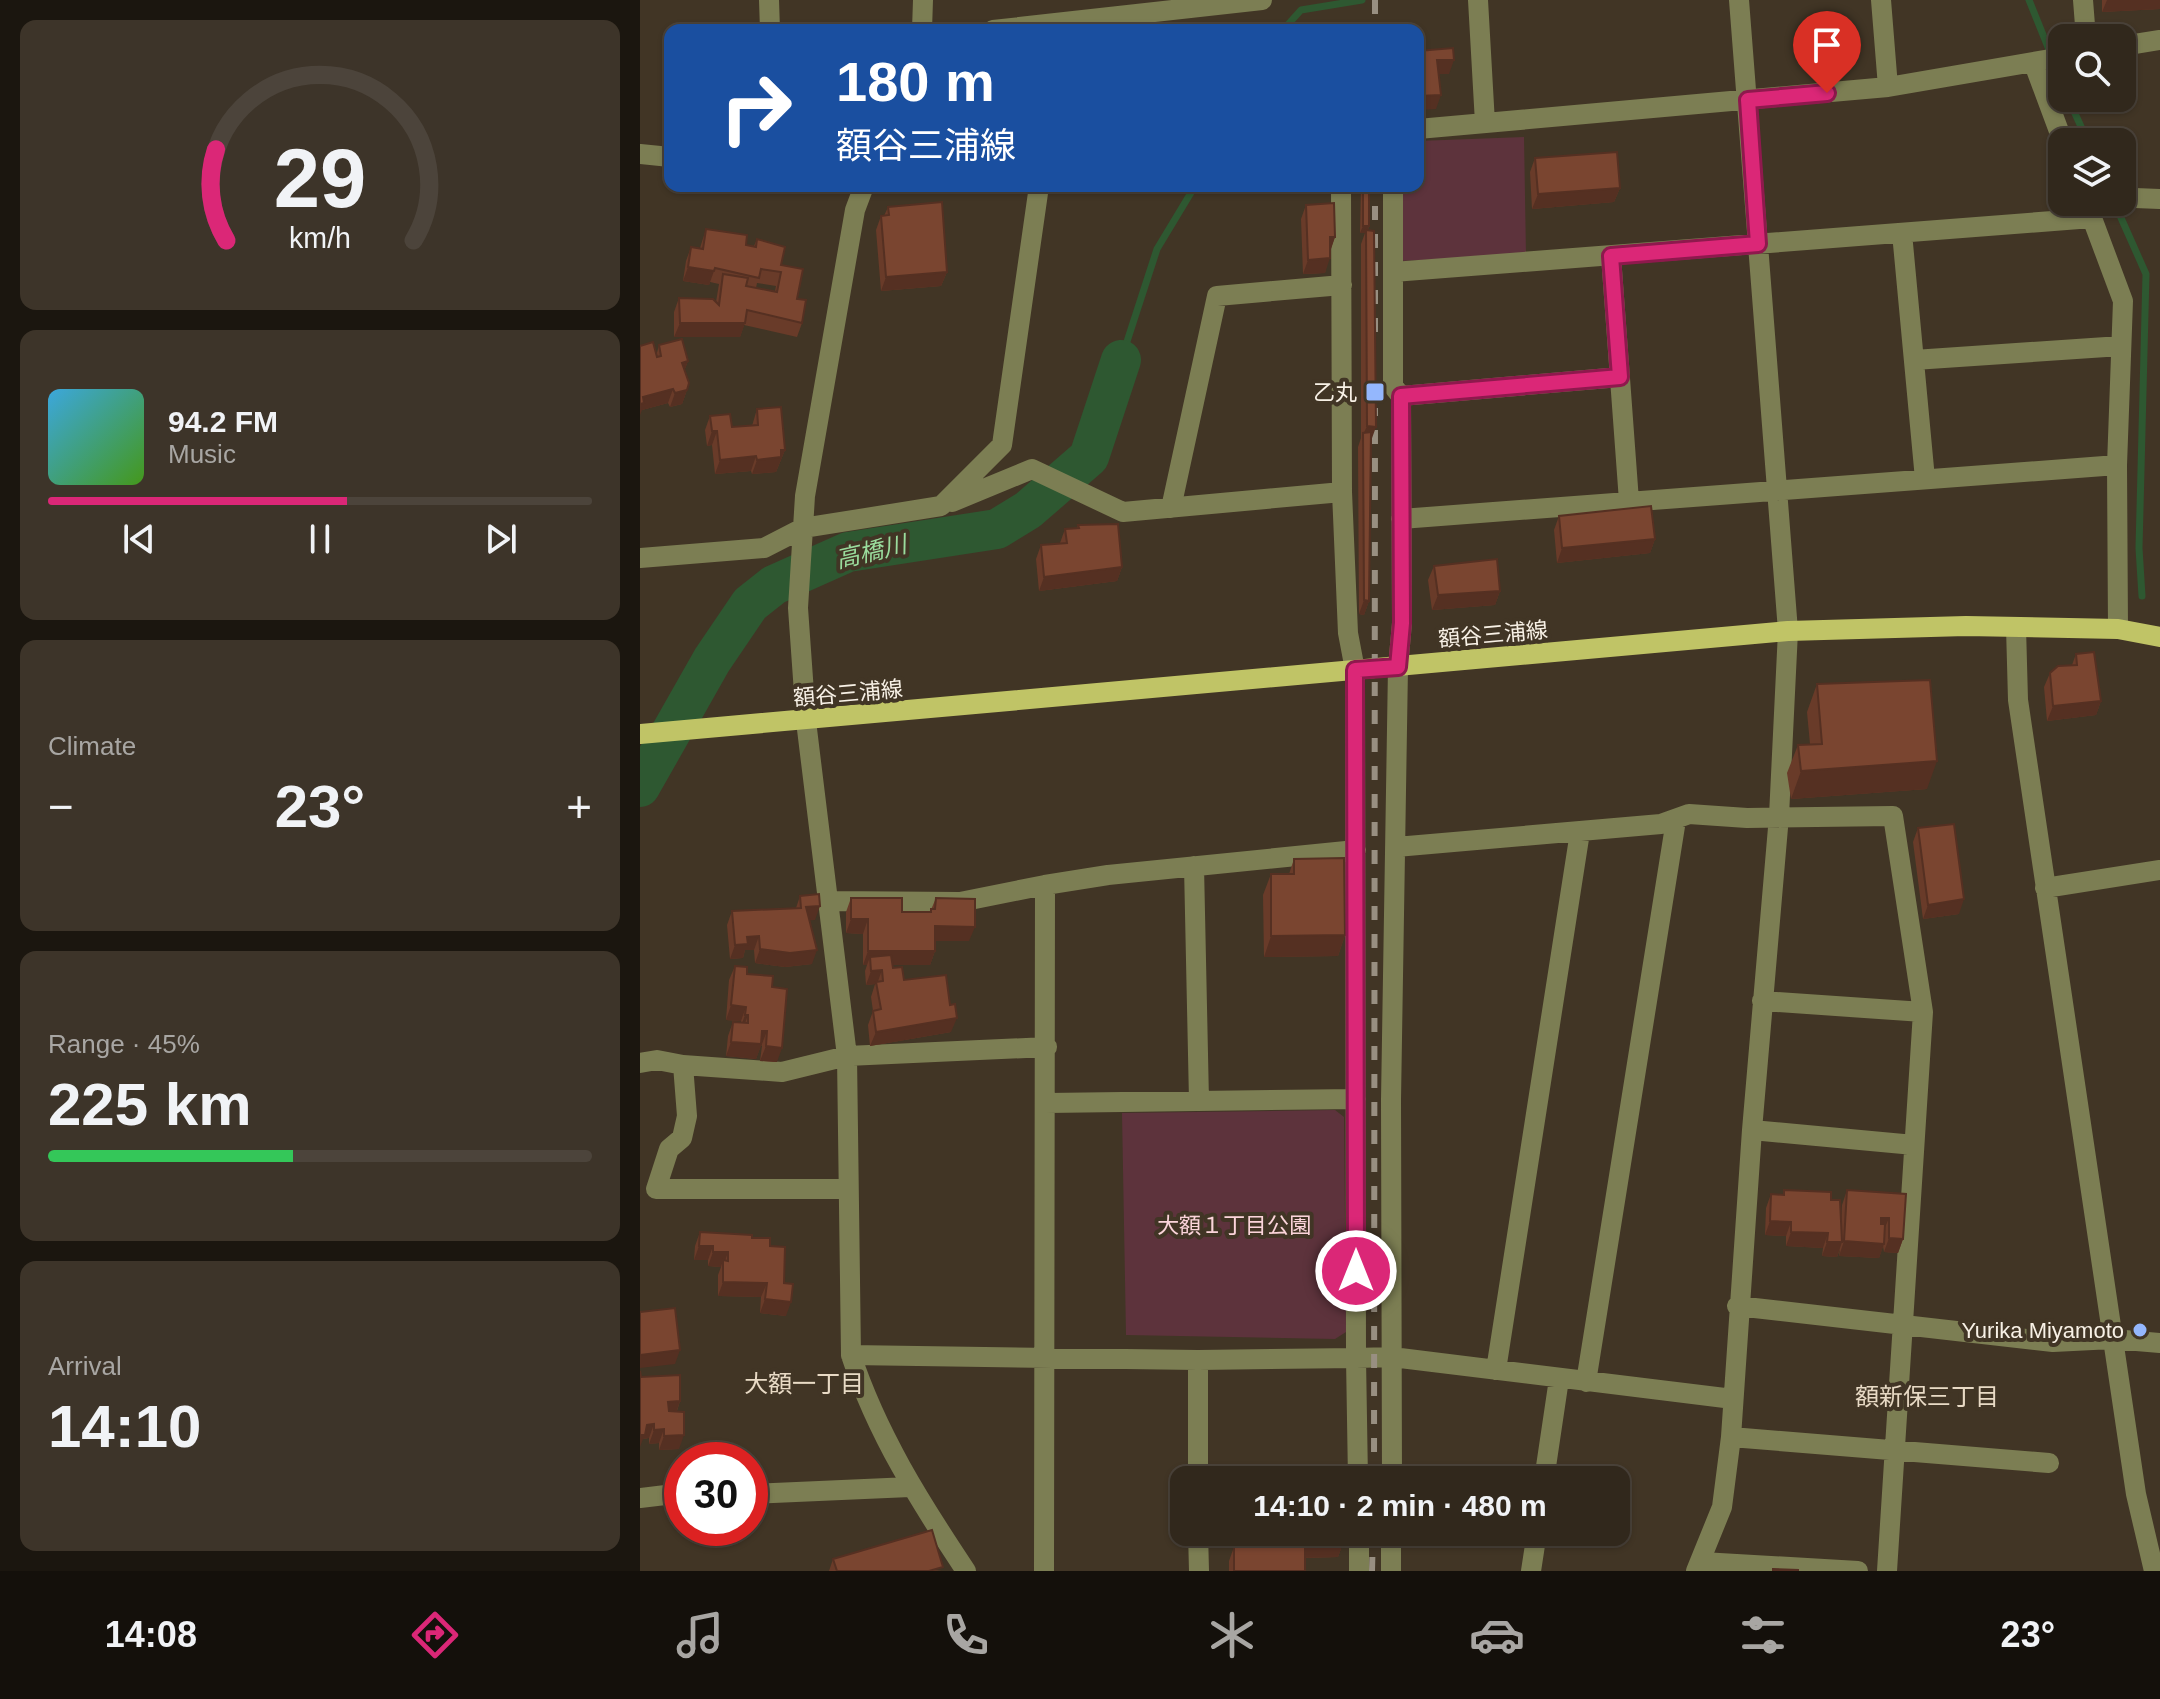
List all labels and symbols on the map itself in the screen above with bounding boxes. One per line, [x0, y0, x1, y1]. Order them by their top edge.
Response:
pin [1793, 11, 1861, 93]
place label: 乙丸 [1313, 380, 1357, 405]
marker: 乙丸 [1364, 381, 1386, 403]
water label: 高橋川 [833, 530, 912, 573]
street label: 額谷三浦線 [1437, 617, 1549, 652]
street label: 額谷三浦線 [792, 676, 904, 711]
park label: 大額１丁目公園 [1157, 1213, 1311, 1238]
position arrow [1314, 1229, 1398, 1313]
place label: Yurika Miyamoto [1961, 1318, 2124, 1343]
marker: Yurika Miyamoto [2131, 1321, 2149, 1339]
district label: 大額一丁目 [744, 1370, 864, 1397]
district label: 額新保三丁目 [1855, 1383, 1999, 1410]
speed limit sign: 30 [664, 1442, 768, 1546]

